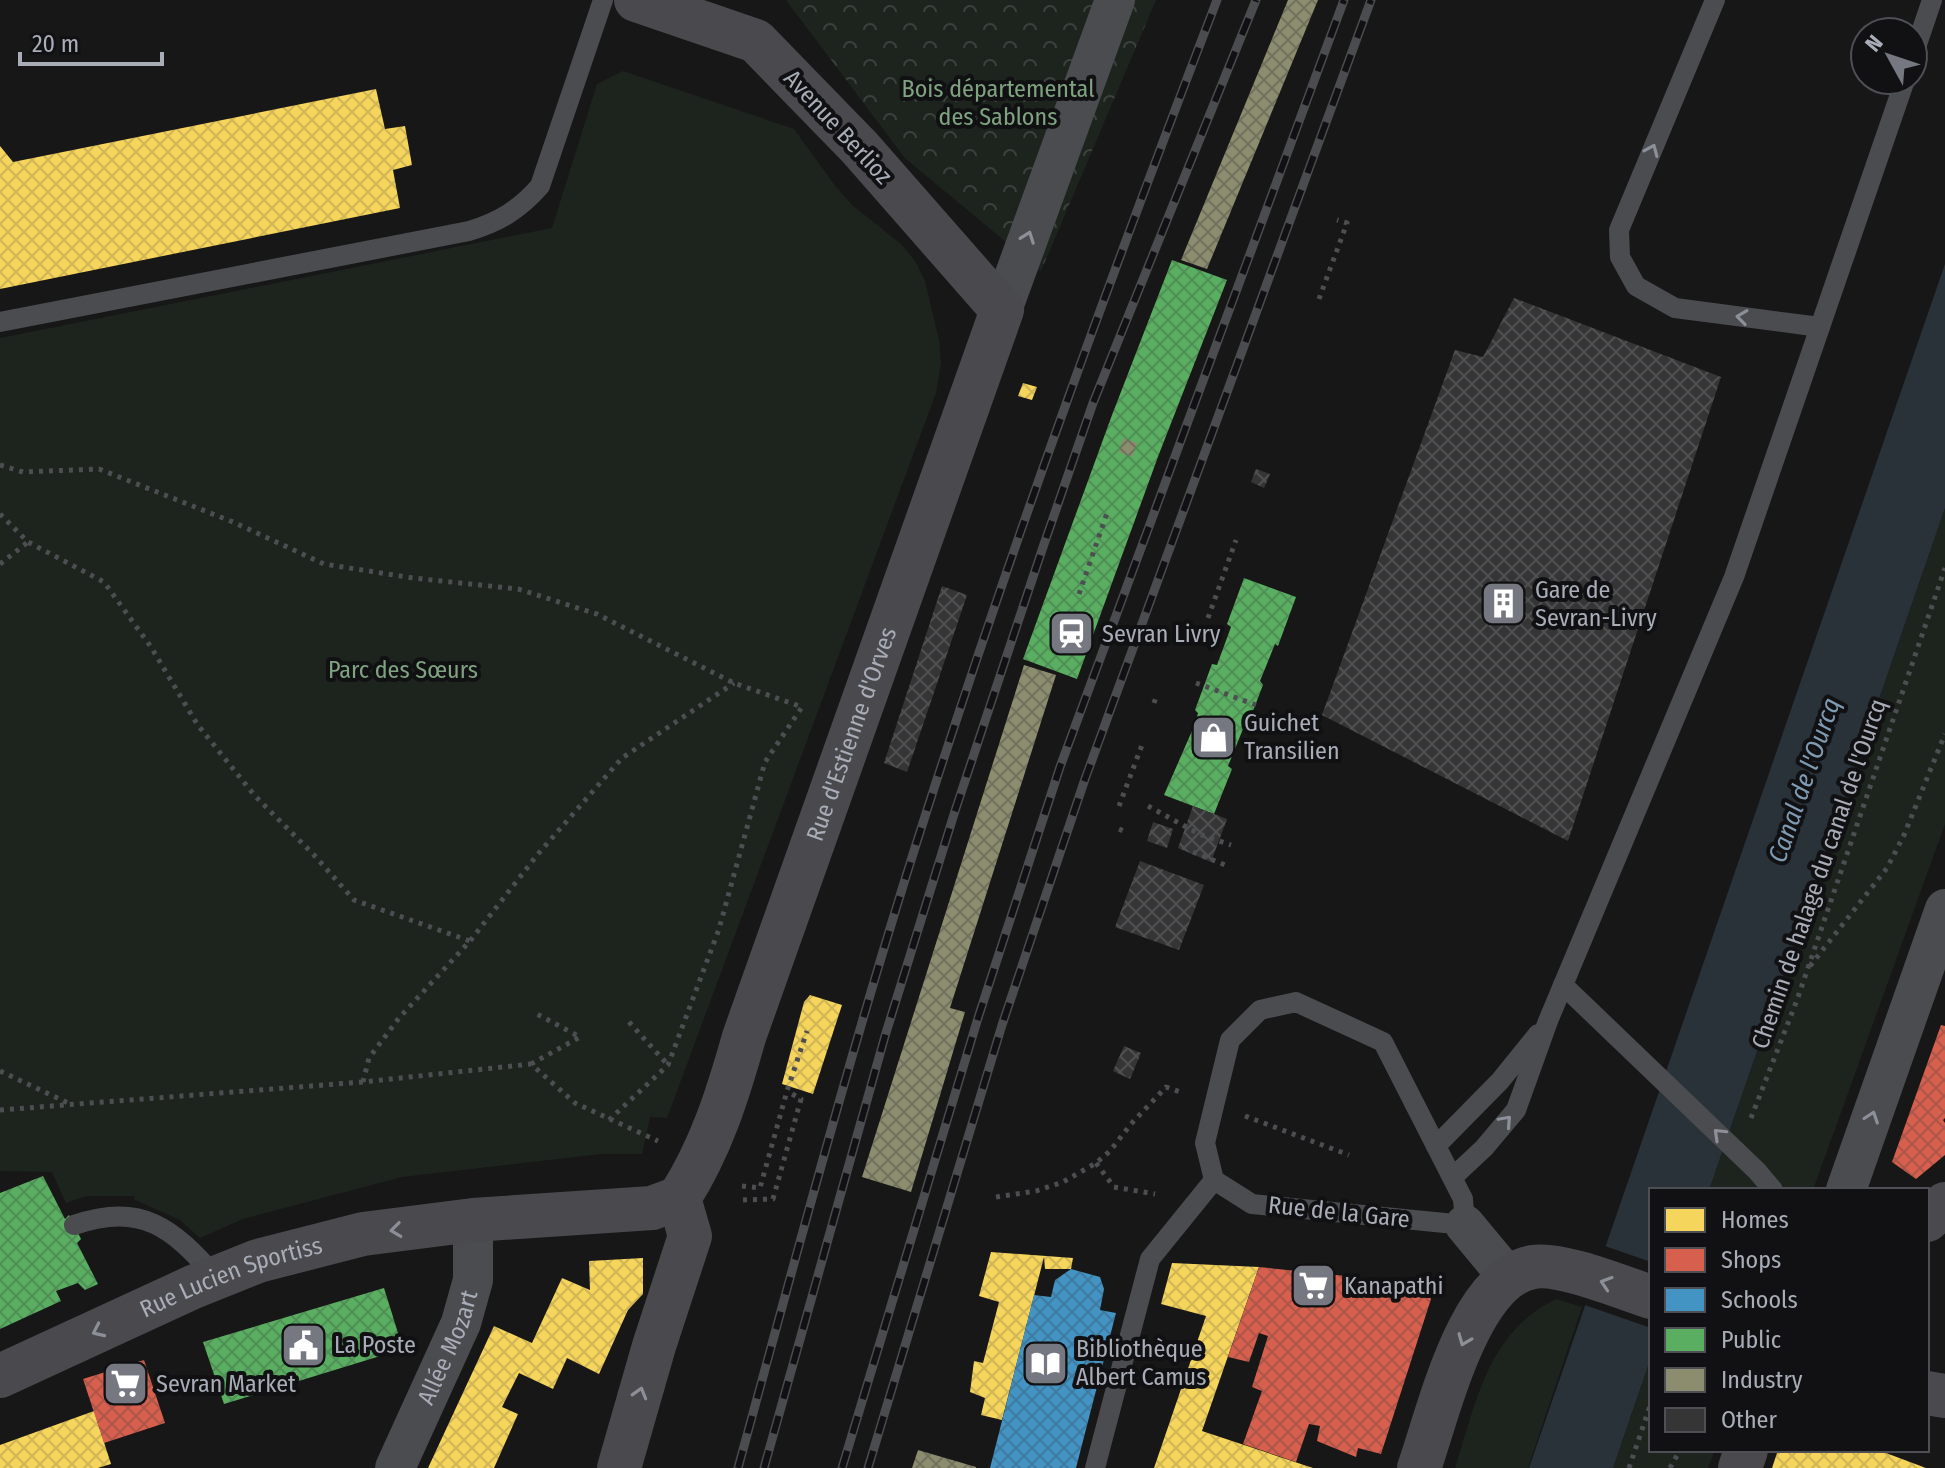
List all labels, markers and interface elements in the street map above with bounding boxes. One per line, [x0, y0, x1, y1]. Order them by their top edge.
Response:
scale bar [20, 16, 162, 66]
north arrow [1849, 16, 1929, 96]
text: 20 m [32, 30, 79, 58]
text: N [1859, 30, 1889, 57]
street label: Avenue Berlioz [778, 64, 898, 190]
park label: Bois départemental des Sablons [902, 75, 1094, 131]
one-way arrow [1643, 143, 1659, 158]
one-way arrow [1019, 231, 1035, 245]
one-way arrow [1736, 309, 1749, 326]
place label: Gare de Sevran-Livry [1535, 576, 1657, 632]
building icon: Gare de Sevran-Livry [1480, 580, 1528, 628]
station icon: Sevran Livry [1047, 610, 1095, 658]
place label: Sevran Livry [1102, 620, 1221, 648]
street label: Rue d'Estienne d'Orves [801, 623, 902, 845]
park label: Parc des Sœurs [328, 656, 478, 684]
water label: Canal de l'Ourcq [1762, 694, 1847, 866]
street label: Chemin de halage du canal de l'Ourcq [1746, 695, 1892, 1053]
place label: Guichet Transilien [1244, 709, 1340, 765]
shop icon: Guichet Transilien [1189, 713, 1237, 761]
one-way arrow [1863, 1110, 1879, 1124]
one-way arrow [1497, 1115, 1511, 1130]
one-way arrow [1714, 1129, 1728, 1144]
legend [1649, 1188, 1929, 1452]
street label: Rue de la Gare [1267, 1191, 1411, 1233]
text: Homes [1721, 1206, 1789, 1234]
one-way arrow [389, 1221, 403, 1238]
street label: Rue Lucien Sportiss [136, 1231, 325, 1323]
text: Shops [1721, 1246, 1781, 1274]
supermarket icon: Kanapathi [1289, 1262, 1337, 1310]
place label: Kanapathi [1344, 1272, 1444, 1300]
one-way arrow [1600, 1276, 1614, 1292]
text: Schools [1721, 1286, 1798, 1314]
street label: Allée Mozart [412, 1287, 483, 1409]
one-way arrow [92, 1321, 106, 1337]
public building icon: La Poste [279, 1321, 327, 1369]
text: Public [1721, 1326, 1781, 1354]
place label: La Poste [334, 1331, 416, 1359]
one-way arrow [1457, 1332, 1474, 1346]
place label: Bibliothèque Albert Camus [1076, 1335, 1206, 1391]
library icon: Bibliothèque Albert Camus [1021, 1339, 1069, 1387]
supermarket icon: Sevran Market [101, 1360, 149, 1408]
text: Industry [1721, 1366, 1803, 1394]
place label: Sevran Market [156, 1370, 296, 1398]
one-way arrow [631, 1387, 648, 1401]
text: Other [1721, 1406, 1777, 1434]

